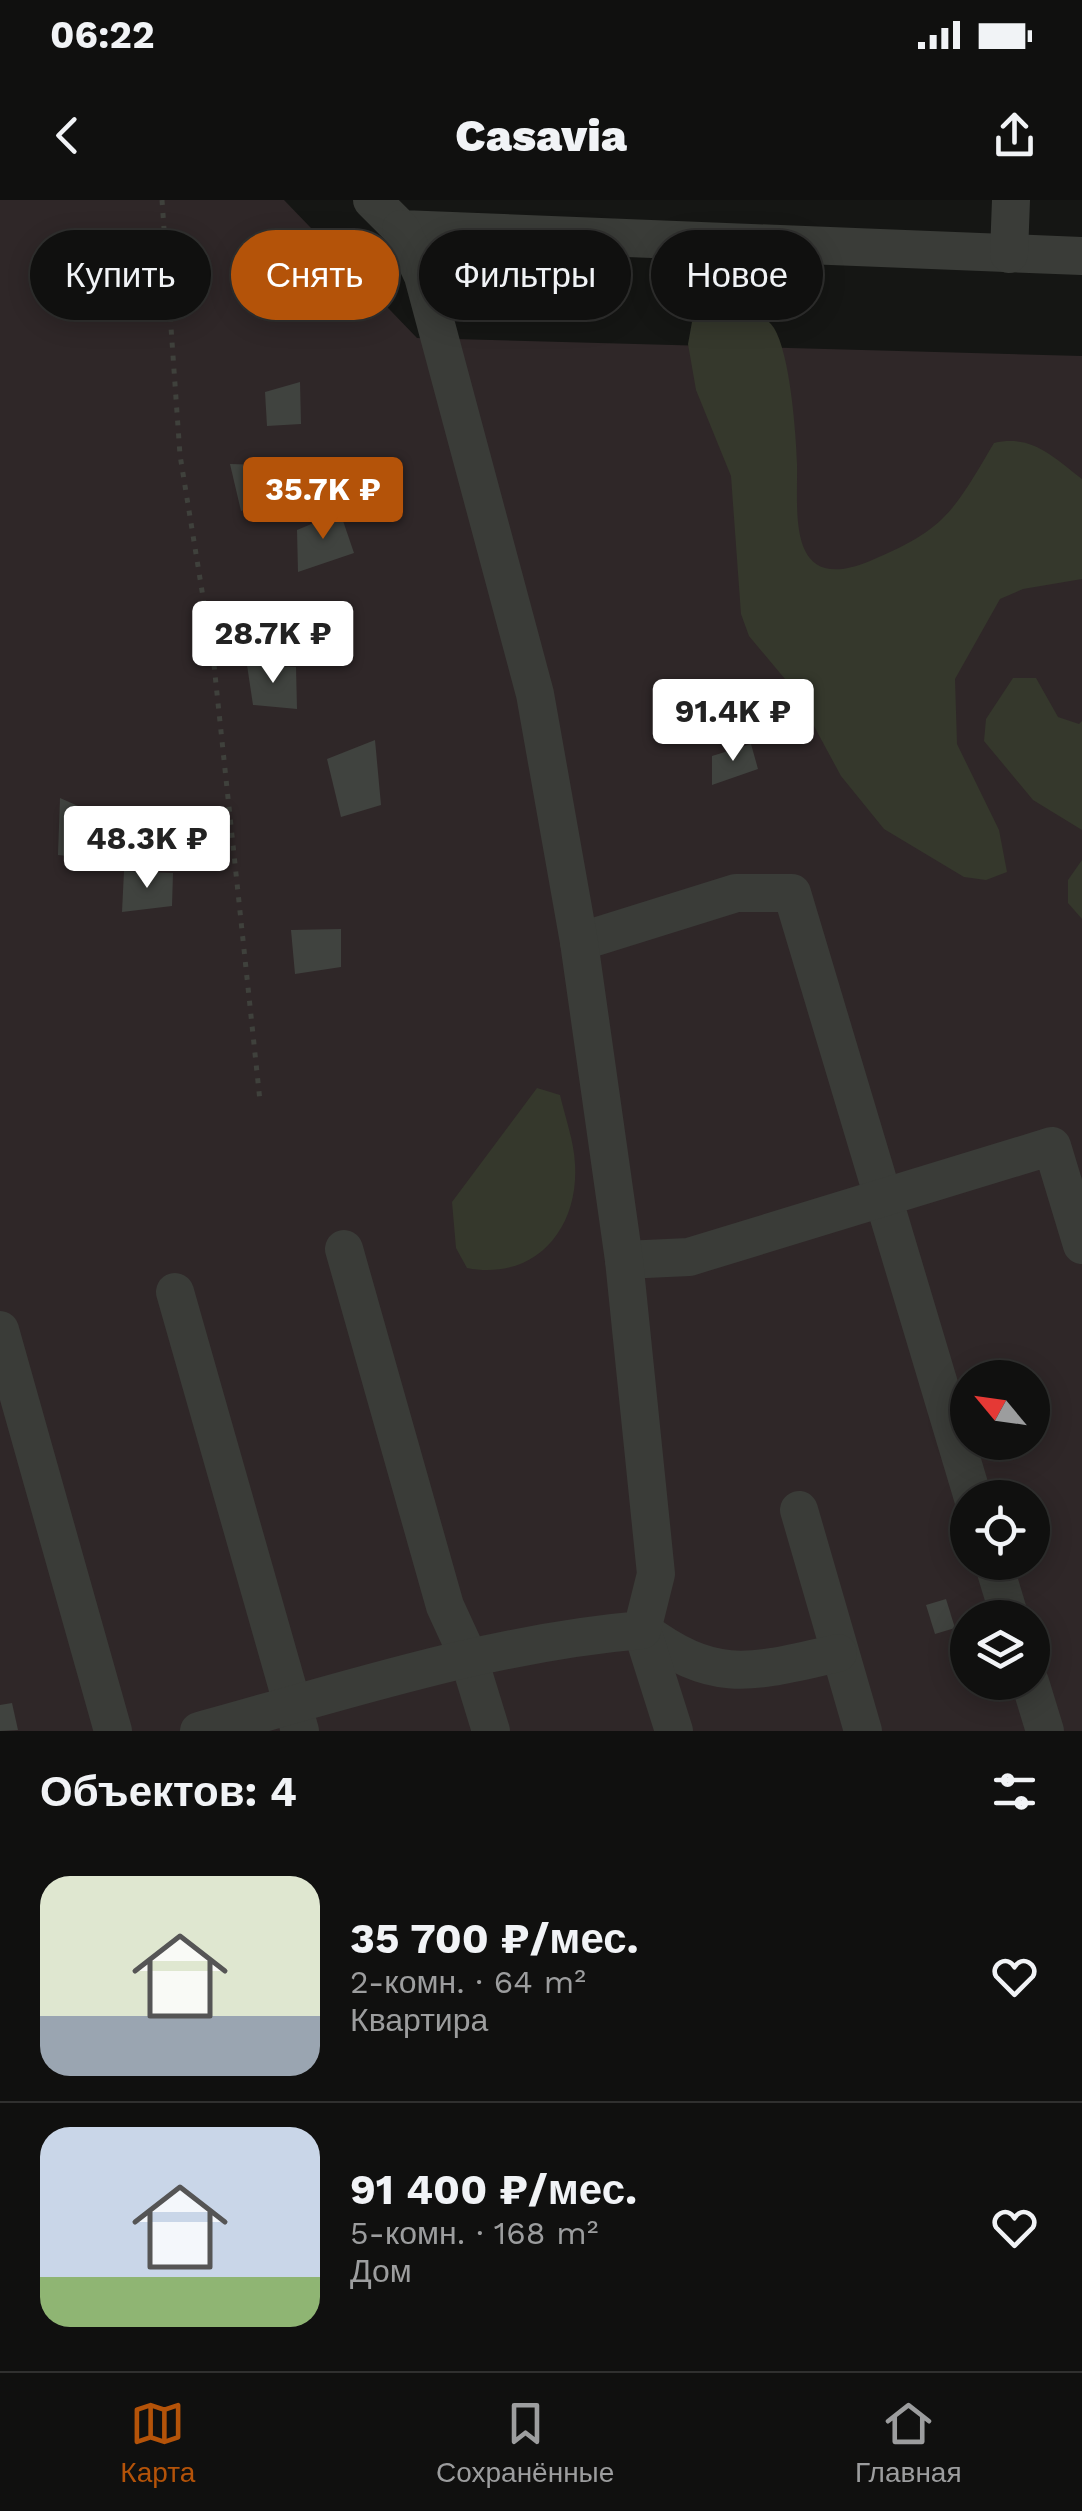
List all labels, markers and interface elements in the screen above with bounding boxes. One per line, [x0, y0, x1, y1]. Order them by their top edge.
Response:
text: 06:22 [50, 13, 155, 57]
icon: back [40, 108, 95, 163]
icon: share [987, 108, 1042, 163]
text: Casavia [455, 109, 627, 162]
chip: Купить [30, 230, 211, 320]
chip: Снять [231, 230, 399, 320]
chip: Фильтры [419, 230, 631, 320]
chip: Новое [651, 230, 823, 320]
pin: 35.7K ₽ [231, 457, 415, 542]
text: 35.7K ₽ [265, 470, 381, 508]
pin: 28.7K ₽ [181, 601, 365, 686]
text: 28.7K ₽ [214, 614, 332, 652]
pin: 91.4K ₽ [641, 679, 825, 764]
text: 91.4K ₽ [675, 692, 791, 730]
pin: 48.3K ₽ [55, 806, 239, 891]
text: 48.3K ₽ [86, 819, 208, 857]
north arrow [950, 1360, 1050, 1460]
map controls [950, 1360, 1050, 1700]
button: locate [950, 1480, 1050, 1580]
button: layers [950, 1600, 1050, 1700]
icon: filters [987, 1764, 1042, 1819]
text: Объектов: 4 [40, 1767, 297, 1816]
text: 35 700 ₽/мес. [350, 1914, 639, 1963]
icon: home [120, 1916, 240, 2036]
icon: heart [987, 1949, 1042, 2004]
text: 2-комн. · 64 m² [350, 1963, 586, 2001]
text: Квартира [350, 2001, 488, 2039]
text: 91 400 ₽/мес. [350, 2165, 637, 2214]
icon: home [120, 2167, 240, 2287]
icon: heart [987, 2200, 1042, 2255]
text: 5-комн. · 168 m² [350, 2214, 598, 2252]
text: Дом [350, 2252, 412, 2290]
tab: Карта [120, 2396, 195, 2489]
tab: Сохранённые [436, 2396, 614, 2489]
tab: Главная [855, 2396, 962, 2489]

